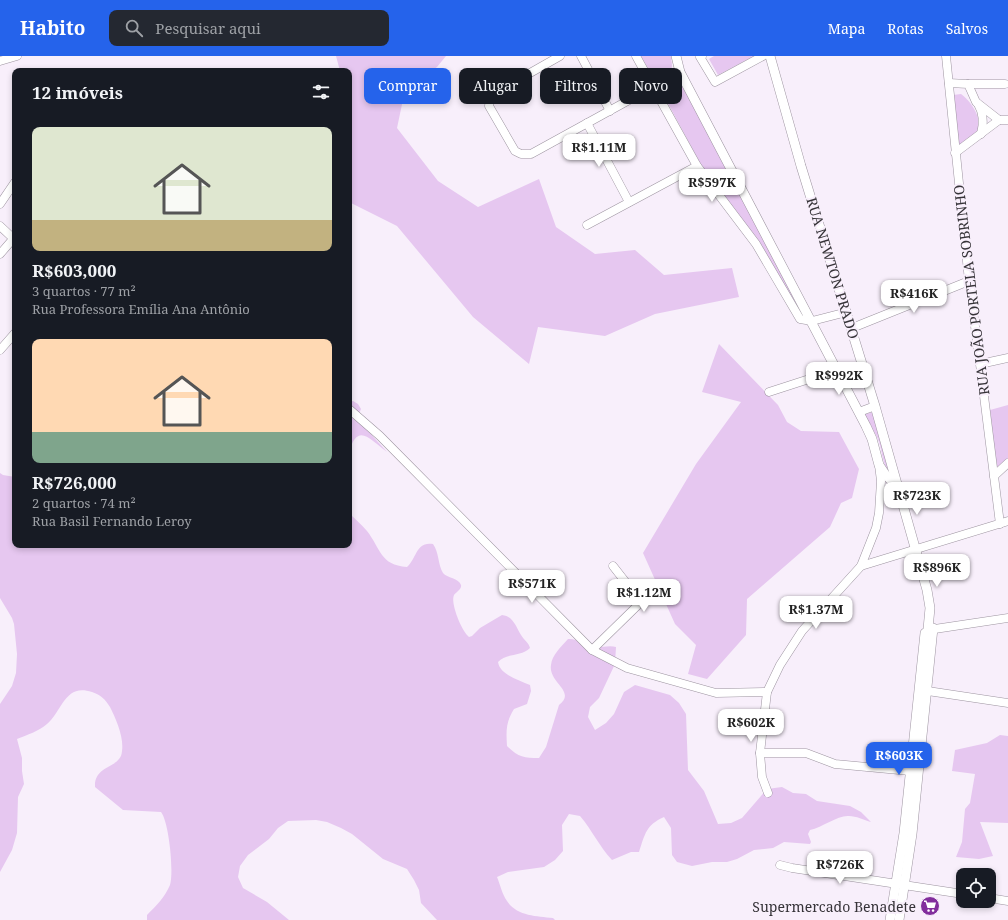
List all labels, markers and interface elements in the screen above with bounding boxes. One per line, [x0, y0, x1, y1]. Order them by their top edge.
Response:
search box [109, 10, 389, 46]
text: Habito [20, 15, 85, 41]
icon: search [123, 17, 145, 39]
text: Pesquisar aqui [155, 18, 261, 38]
text: Mapa [828, 19, 865, 38]
text: Rotas [887, 19, 924, 38]
text: Salvos [946, 19, 988, 38]
chip: Comprar [364, 68, 451, 104]
chip: Alugar [459, 68, 532, 104]
chip: Filtros [540, 68, 611, 104]
chip: Novo [619, 68, 682, 104]
text: 12 imóveis [32, 81, 123, 104]
icon: filters [310, 81, 332, 103]
pin: R$1.11M [562, 134, 636, 168]
text: R$1.11M [572, 138, 626, 156]
icon: home [146, 153, 218, 225]
pin: R$597K [679, 169, 745, 203]
text: R$597K [688, 173, 736, 191]
street label: RUA JOÃO PORTELA SOBRINHO [949, 184, 993, 396]
street label: RUA NEWTON PRADO [802, 195, 864, 341]
text: R$603,000 [32, 259, 116, 282]
pin: R$416K [881, 280, 947, 314]
text: 3 quartos · 77 m² [32, 282, 136, 300]
text: R$416K [890, 284, 938, 302]
text: Rua Professora Emília Ana Antônio [32, 300, 250, 318]
pin: R$992K [806, 362, 872, 396]
icon: home [146, 365, 218, 437]
text: R$992K [815, 366, 863, 384]
text: R$726,000 [32, 471, 116, 494]
pin: R$723K [884, 482, 950, 516]
text: R$723K [893, 486, 941, 504]
text: 2 quartos · 74 m² [32, 494, 136, 512]
text: Rua Basil Fernando Leroy [32, 512, 192, 530]
pin: R$896K [904, 554, 970, 588]
text: R$896K [913, 558, 961, 576]
pin: R$571K [499, 570, 565, 604]
text: R$571K [508, 574, 556, 592]
pin: R$1.12M [607, 579, 681, 613]
text: R$1.12M [617, 583, 671, 601]
pin: R$1.37M [779, 596, 853, 630]
text: R$1.37M [789, 600, 843, 618]
pin: R$602K [718, 709, 784, 743]
text: R$602K [727, 713, 775, 731]
pin: R$603K [866, 742, 932, 776]
text: R$603K [875, 746, 923, 764]
pin: R$726K [807, 851, 873, 885]
text: R$726K [816, 855, 864, 873]
map controls [956, 868, 996, 908]
button: locate [956, 868, 996, 908]
supermarket icon: Supermercado Benadete [919, 895, 941, 917]
place label: Supermercado Benadete [752, 897, 916, 916]

